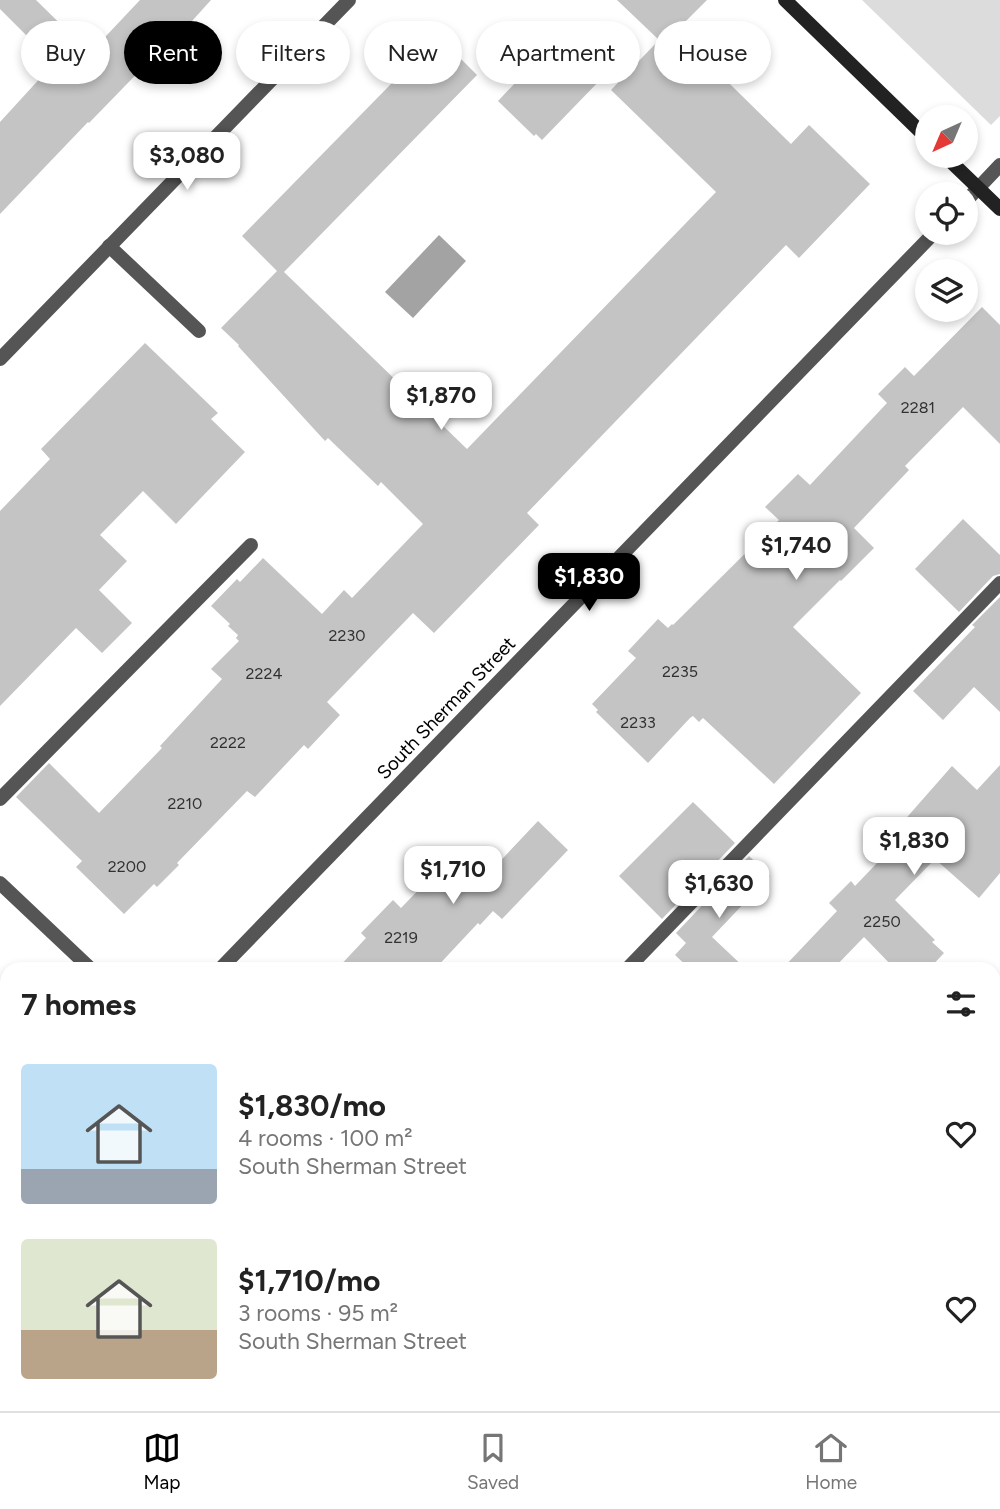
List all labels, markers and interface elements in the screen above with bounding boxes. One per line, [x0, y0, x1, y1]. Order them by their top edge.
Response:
chip: Buy [21, 21, 110, 84]
chip: Rent [124, 21, 222, 84]
chip: Filters [236, 21, 350, 84]
chip: New [364, 21, 462, 84]
chip: Apartment [476, 21, 640, 84]
chip: House [654, 21, 771, 84]
north arrow [915, 105, 978, 168]
map controls [915, 105, 978, 322]
pin: $3,080 [130, 132, 244, 192]
text: $3,080 [149, 141, 225, 169]
button: locate [915, 182, 978, 245]
button: layers [915, 259, 978, 322]
pin: $1,870 [384, 372, 498, 432]
text: $1,870 [406, 381, 476, 409]
house number: 2281 [901, 398, 935, 417]
pin: $1,740 [739, 522, 853, 582]
text: $1,740 [761, 531, 831, 559]
pin: $1,830 [532, 554, 646, 613]
text: $1,830 [554, 562, 624, 590]
house number: 2230 [329, 626, 365, 645]
street label: South Sherman Street [372, 632, 520, 784]
house number: 2235 [662, 662, 698, 681]
house number: 2224 [246, 664, 282, 683]
house number: 2233 [620, 713, 656, 732]
house number: 2222 [210, 733, 246, 752]
house number: 2210 [168, 794, 202, 813]
pin: $1,830 [857, 818, 971, 877]
text: $1,830 [879, 826, 949, 854]
pin: $1,710 [396, 846, 510, 906]
text: $1,710 [420, 855, 486, 883]
house number: 2200 [108, 857, 146, 876]
pin: $1,630 [662, 860, 776, 920]
text: $1,630 [684, 869, 754, 897]
house number: 2250 [863, 912, 901, 931]
house number: 2219 [384, 928, 418, 947]
icon: filters [942, 985, 980, 1023]
text: 7 homes [21, 986, 136, 1023]
text: $1,830/mo [238, 1087, 386, 1124]
icon: home [77, 1092, 161, 1176]
icon: heart [942, 1115, 980, 1153]
text: 4 rooms · 100 m² [238, 1124, 412, 1152]
text: South Sherman Street [238, 1152, 467, 1180]
text: $1,710/mo [238, 1262, 380, 1299]
icon: home [77, 1267, 161, 1351]
icon: heart [942, 1290, 980, 1328]
text: 3 rooms · 95 m² [238, 1299, 398, 1327]
text: South Sherman Street [238, 1327, 467, 1355]
tab: Map [143, 1429, 181, 1494]
tab: Saved [467, 1429, 519, 1494]
tab: Home [805, 1429, 857, 1494]

